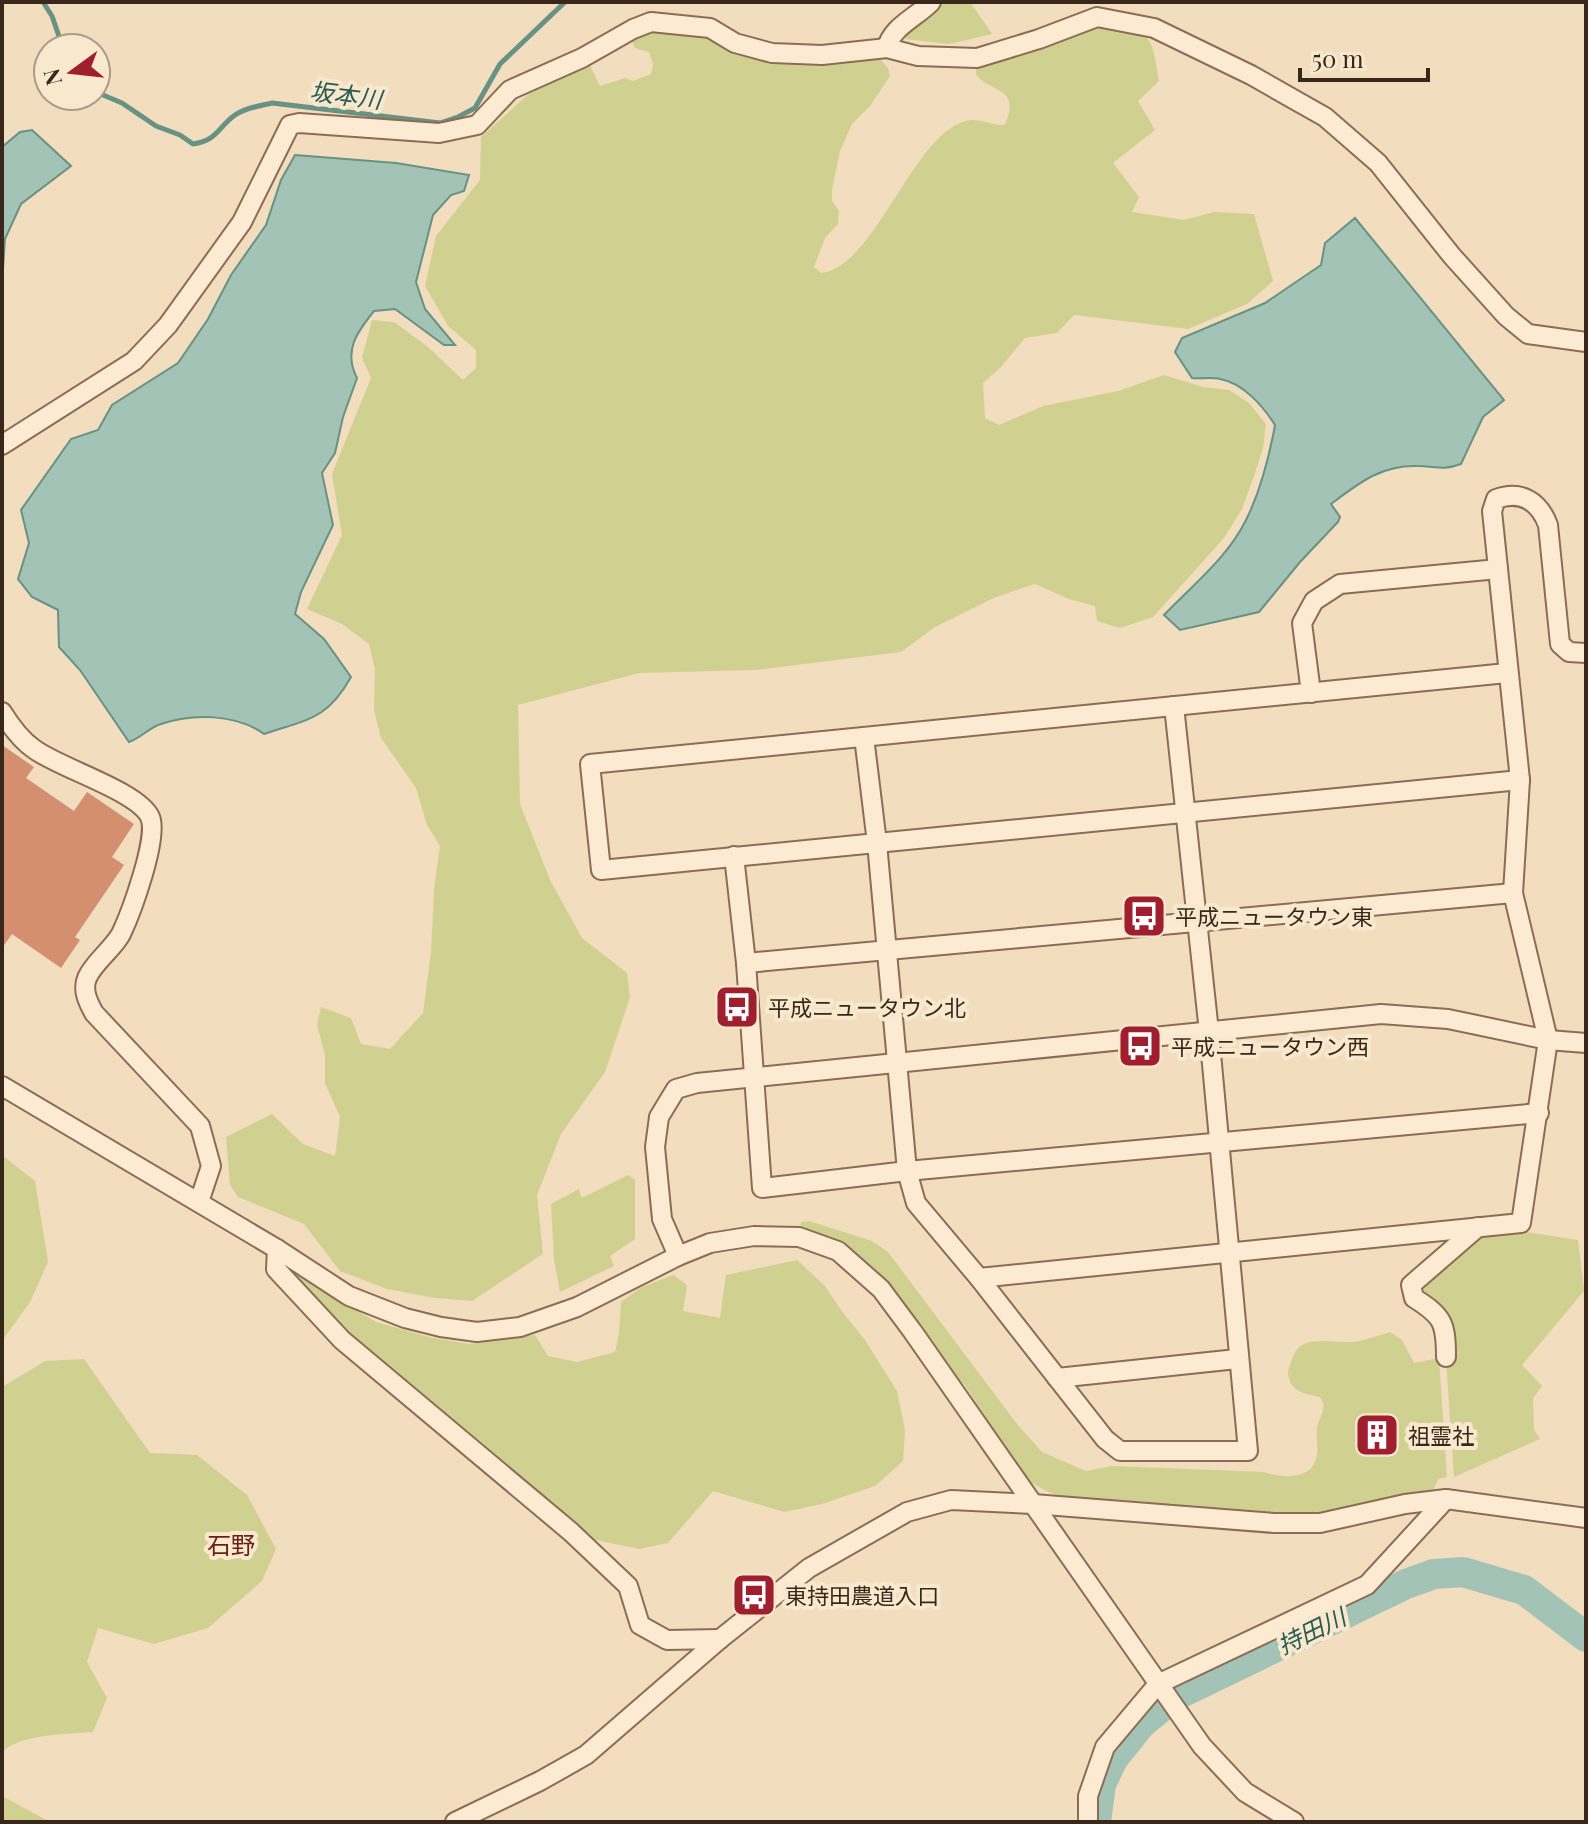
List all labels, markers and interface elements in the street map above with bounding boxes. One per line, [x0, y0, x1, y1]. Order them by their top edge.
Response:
north arrow [32, 32, 112, 112]
scale bar [1300, 32, 1428, 82]
text: 50 m [1312, 42, 1364, 74]
text: N [35, 66, 68, 89]
water label: 坂本川 [308, 74, 387, 115]
bus stop icon: 平成ニュータウン東 [1120, 892, 1168, 940]
place label: 平成ニュータウン東 [1175, 901, 1373, 931]
bus stop icon: 平成ニュータウン北 [713, 983, 761, 1031]
place label: 平成ニュータウン北 [768, 992, 966, 1022]
bus stop icon: 平成ニュータウン西 [1116, 1022, 1164, 1070]
place label: 平成ニュータウン西 [1171, 1031, 1369, 1061]
building icon: 祖霊社 [1353, 1411, 1401, 1459]
place label: 祖霊社 [1408, 1420, 1474, 1450]
district label: 石野 [207, 1528, 255, 1560]
bus stop icon: 東持田農道入口 [730, 1571, 778, 1619]
place label: 東持田農道入口 [785, 1580, 939, 1610]
water label: 持田川 [1272, 1599, 1353, 1660]

